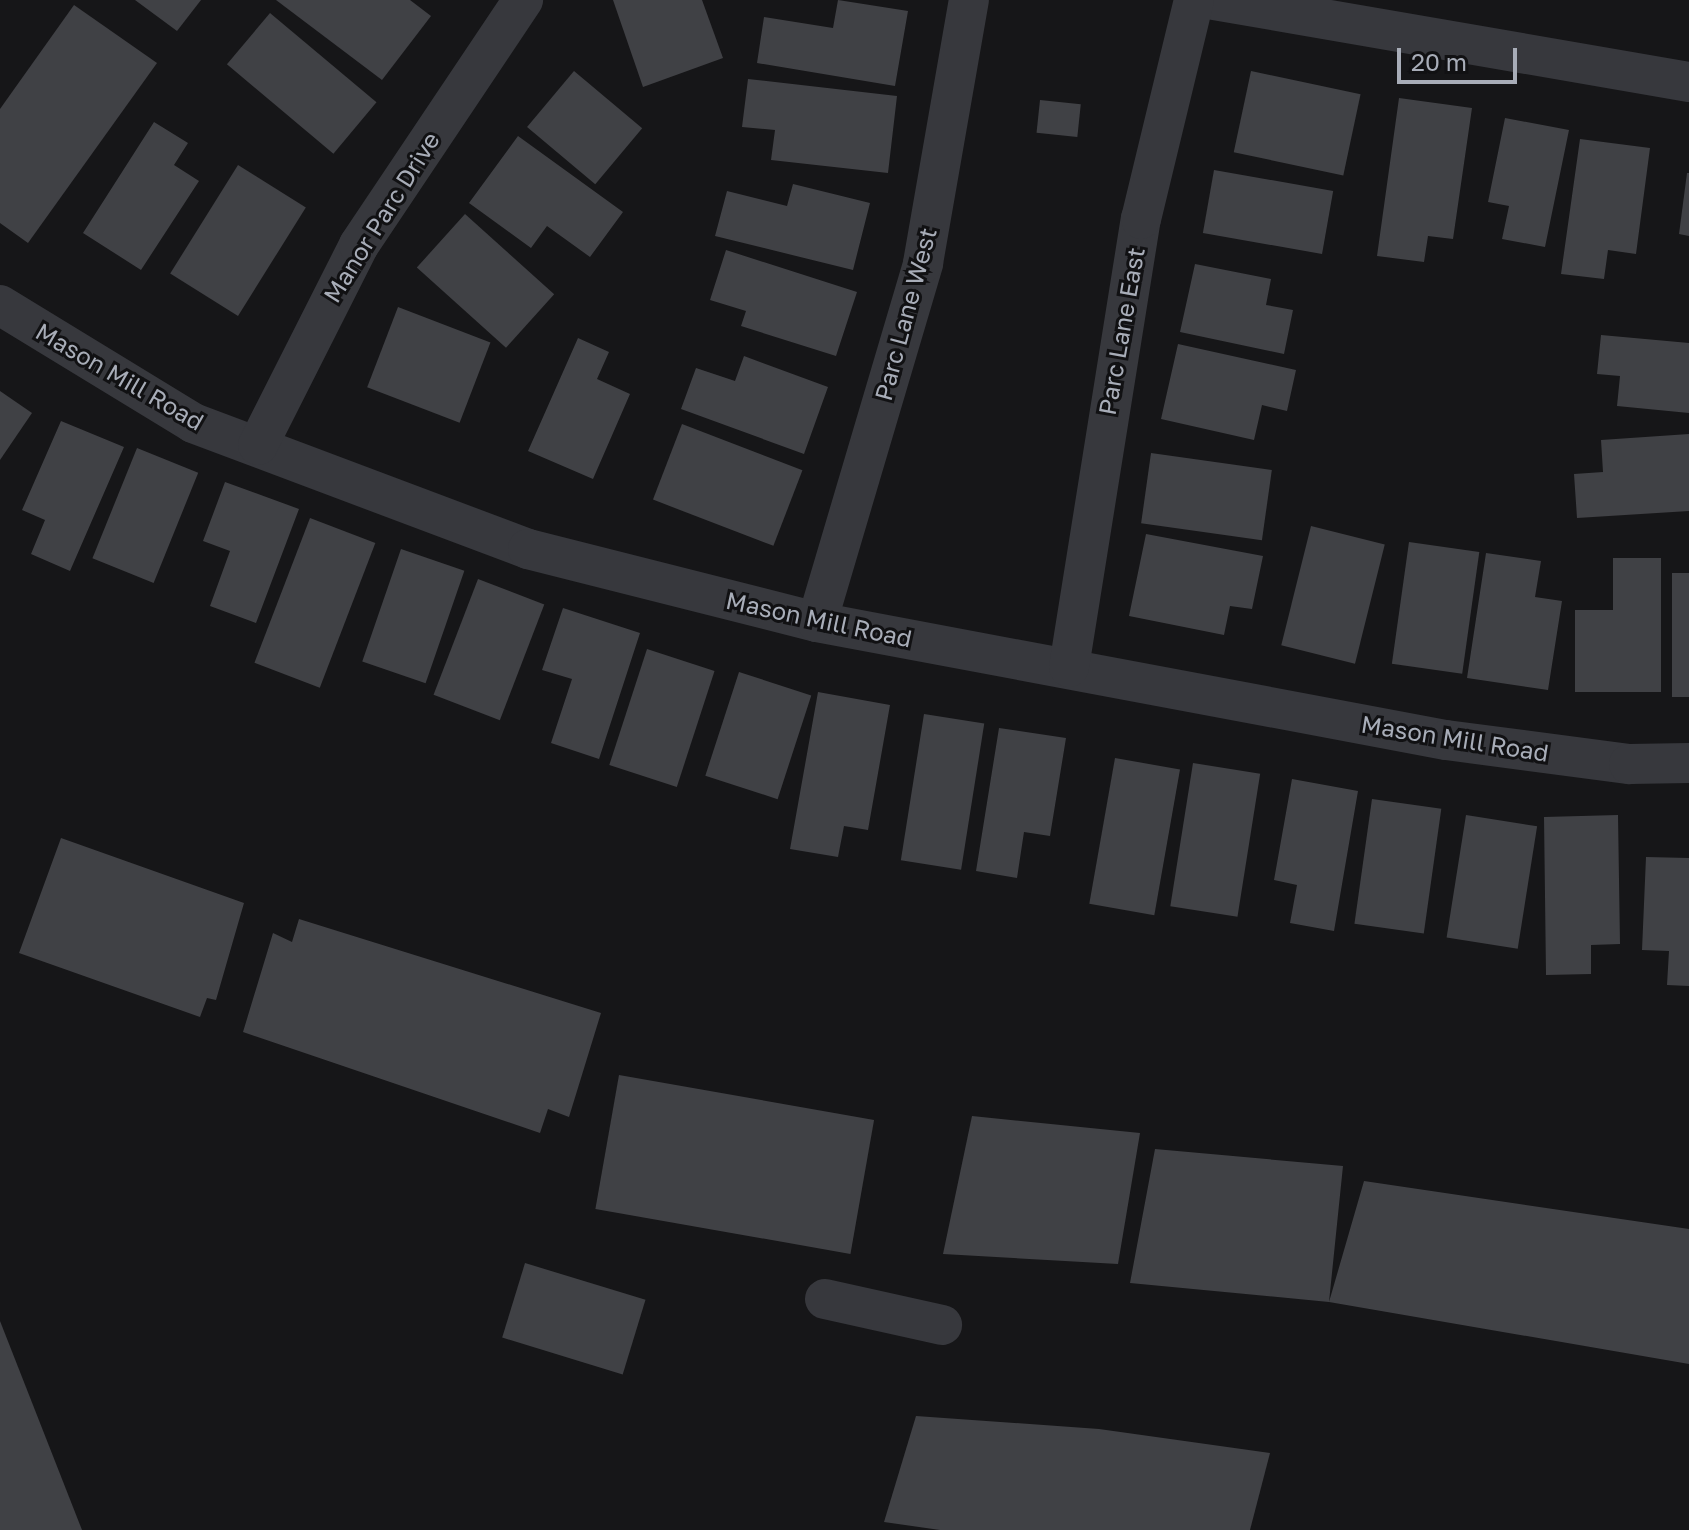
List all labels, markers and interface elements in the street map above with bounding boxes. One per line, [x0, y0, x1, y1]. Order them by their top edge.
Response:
scale bar [1401, 32, 1521, 82]
text: 20 m [1411, 47, 1467, 76]
street label: Manor Parc Drive [317, 127, 445, 307]
street label: Parc Lane West [868, 224, 942, 404]
street label: Parc Lane East [1092, 245, 1150, 417]
street label: Mason Mill Road [31, 316, 209, 436]
street label: Mason Mill Road [723, 585, 915, 653]
street label: Mason Mill Road [1359, 709, 1551, 767]

